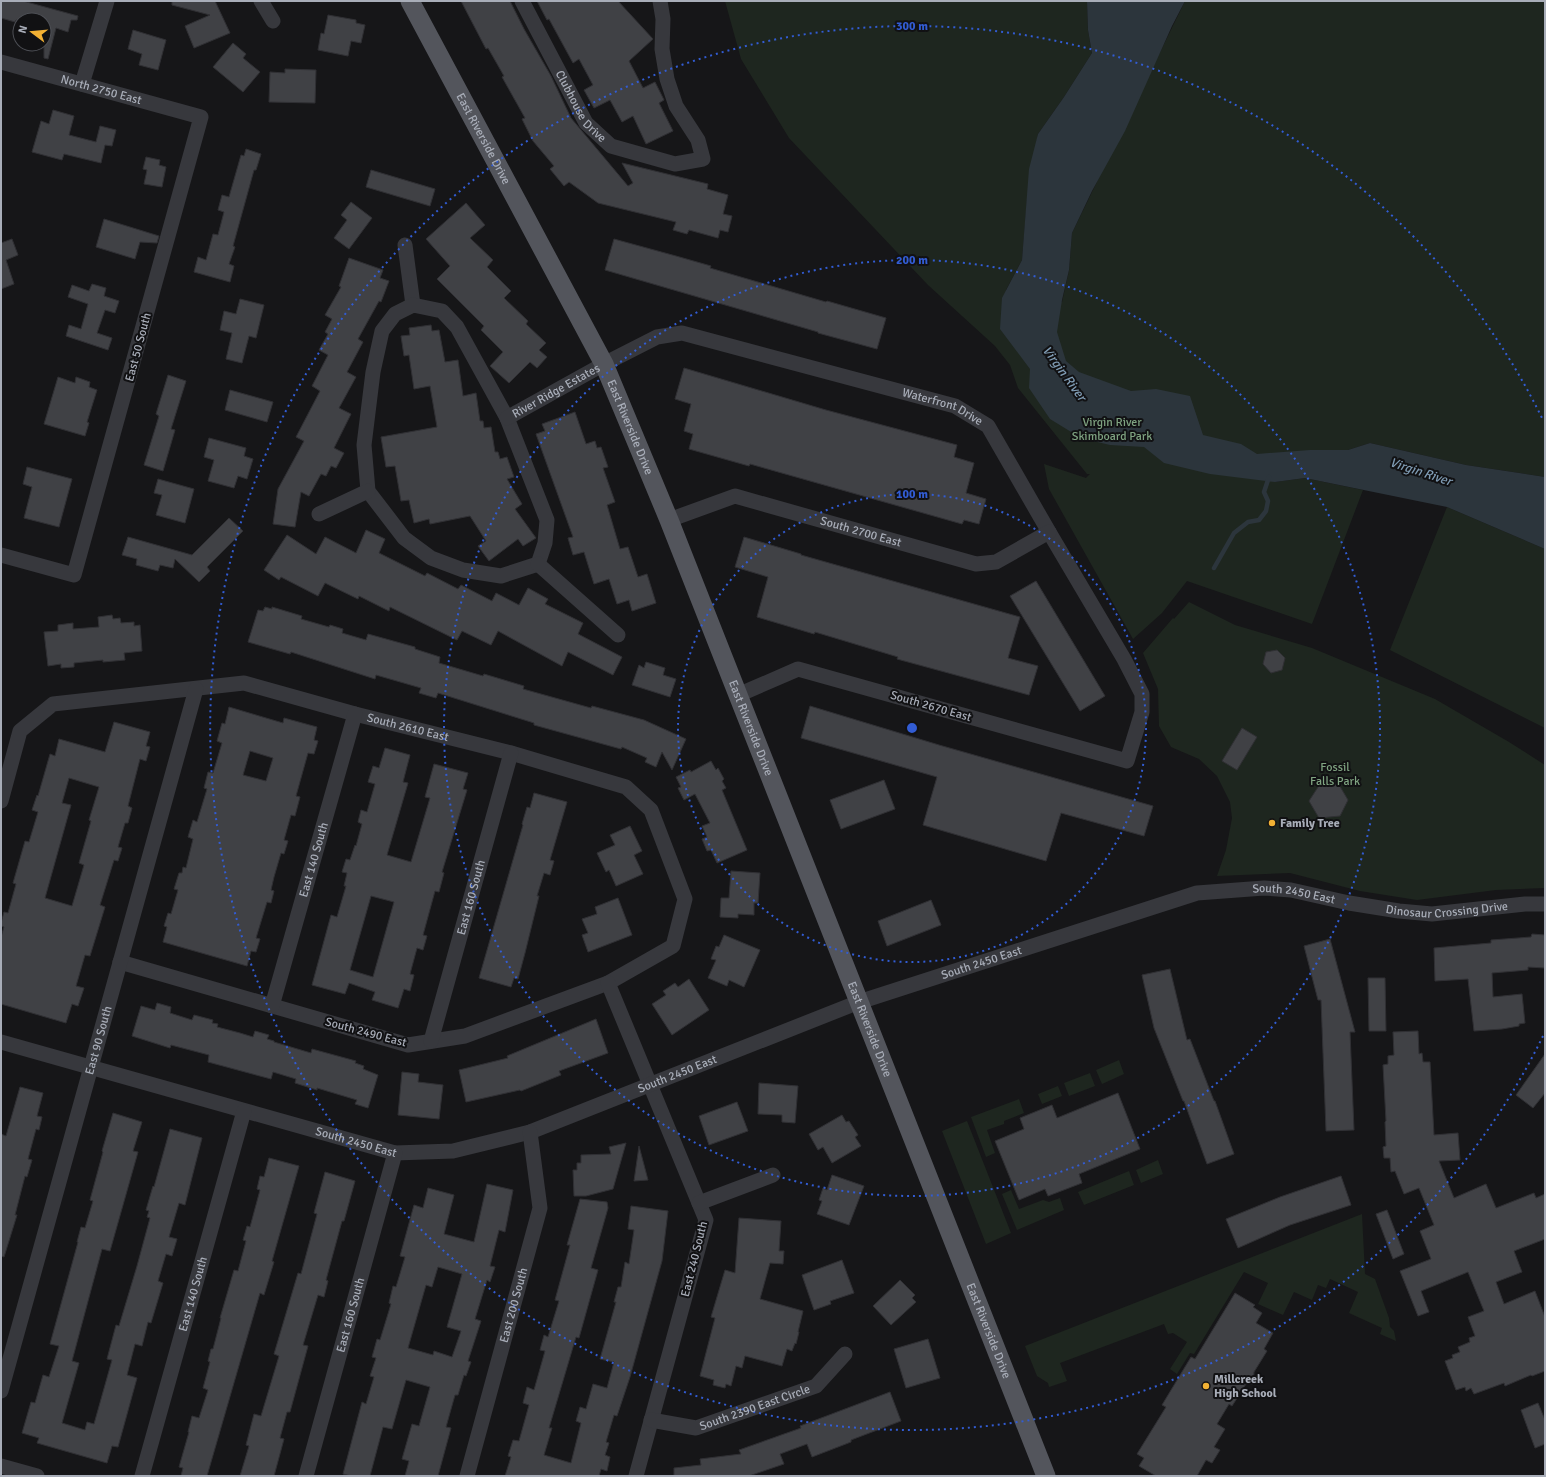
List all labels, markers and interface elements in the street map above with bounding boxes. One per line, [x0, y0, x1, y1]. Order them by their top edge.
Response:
north arrow [12, 12, 52, 52]
text: 300 m [896, 19, 928, 34]
text: N [16, 24, 30, 35]
street label: Clubhouse Drive [552, 68, 609, 146]
street label: North 2750 East [59, 72, 143, 108]
street label: East Riverside Drive [453, 91, 514, 187]
text: 200 m [896, 253, 928, 268]
street label: East 50 South [122, 311, 155, 383]
water label: Virgin River [1039, 343, 1091, 406]
street label: River Ridge Estates [510, 361, 603, 422]
street label: East Riverside Drive [603, 378, 656, 477]
street label: Waterfront Drive [901, 385, 985, 429]
park label: Virgin River Skimboard Park [1072, 415, 1152, 444]
water label: Virgin River [1388, 454, 1456, 490]
text: 100 m [896, 487, 928, 502]
street label: South 2700 East [818, 513, 903, 551]
street label: East Riverside Drive [725, 678, 776, 778]
street label: South 2670 East [889, 688, 973, 725]
street label: South 2610 East [365, 710, 450, 745]
centre of rings [905, 721, 919, 735]
park label: Fossil Falls Park [1310, 760, 1360, 789]
place label: Family Tree [1280, 816, 1340, 831]
marker: Family Tree [1267, 818, 1277, 828]
street label: East 140 South [296, 821, 332, 899]
street label: East 160 South [454, 858, 489, 937]
street label: South 2450 East [1252, 881, 1336, 908]
street label: Dinosaur Crossing Drive [1385, 899, 1509, 922]
street label: South 2450 East [939, 943, 1024, 983]
street label: East Riverside Drive [844, 979, 895, 1079]
street label: East 90 South [82, 1004, 116, 1077]
street label: South 2490 East [324, 1014, 408, 1051]
street label: South 2450 East [636, 1052, 719, 1097]
street label: South 2450 East [314, 1124, 398, 1161]
street label: East 240 South [678, 1220, 711, 1298]
street label: East 140 South [176, 1255, 211, 1333]
street label: East 200 South [497, 1266, 531, 1345]
street label: East 160 South [333, 1276, 368, 1354]
street label: East Riverside Drive [963, 1281, 1014, 1381]
place label: Millcreek High School [1214, 1372, 1277, 1401]
marker: Millcreek High School [1201, 1381, 1211, 1391]
street label: South 2390 East Circle [698, 1382, 812, 1434]

